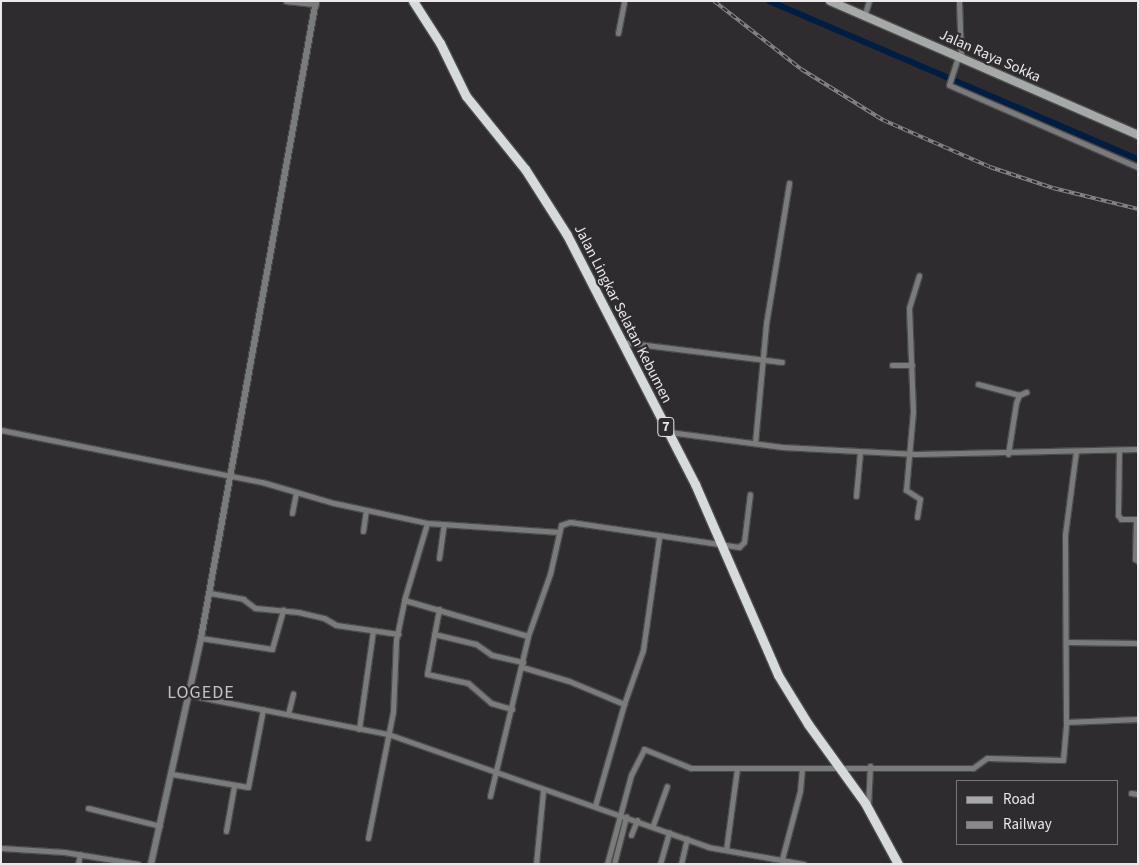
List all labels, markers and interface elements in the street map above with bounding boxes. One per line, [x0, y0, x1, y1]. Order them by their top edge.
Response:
street label: Jalan Raya Sokka [937, 26, 1043, 86]
street label: Jalan Lingkar Selatan Kebumen [570, 222, 676, 406]
road number: 7 [657, 416, 675, 438]
district label: LOGEDE [167, 682, 235, 704]
legend [956, 780, 1119, 845]
text: Road [1003, 789, 1035, 810]
text: Railway [1003, 814, 1052, 835]

